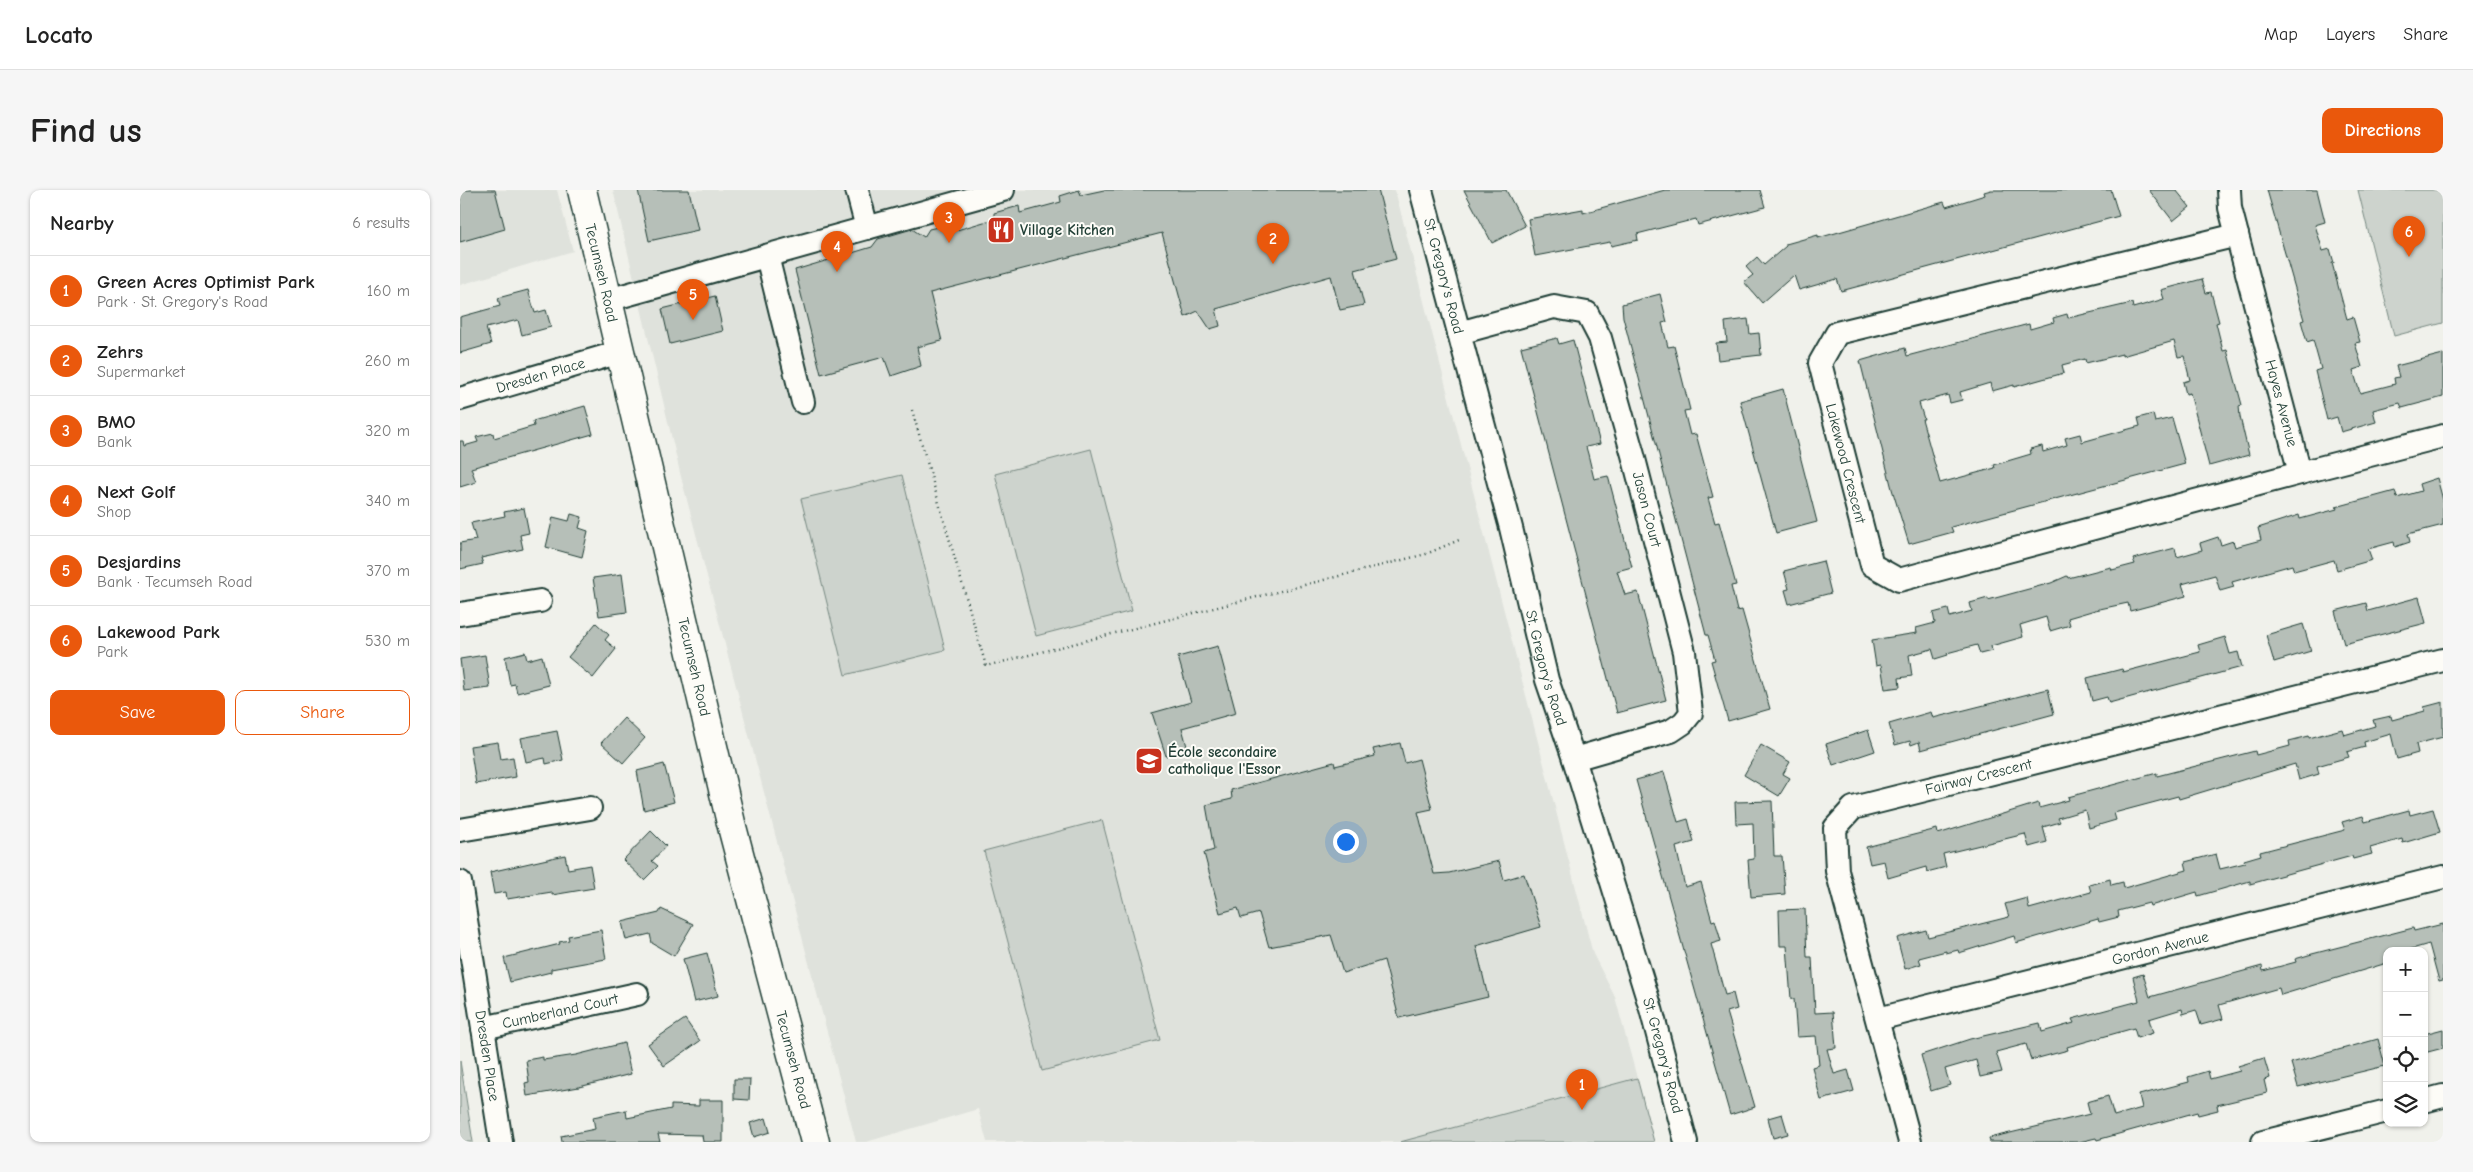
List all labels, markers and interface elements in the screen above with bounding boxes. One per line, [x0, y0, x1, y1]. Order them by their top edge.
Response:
text: Locato [25, 21, 93, 49]
text: Map [2264, 24, 2298, 45]
text: Layers [2326, 24, 2375, 45]
text: Share [2403, 24, 2448, 45]
button: Directions [2322, 108, 2443, 153]
text: Find us [30, 110, 142, 151]
pin: 3 [933, 202, 965, 243]
text: Nearby [50, 211, 114, 235]
text: 6 results [352, 214, 410, 232]
restaurant icon: Village Kitchen [986, 215, 1016, 245]
street label: St. Gregory's Road [1420, 216, 1468, 336]
pin: 6 [2393, 216, 2425, 257]
place label: Village Kitchen [1020, 221, 1114, 239]
street label: Tecumseh Road [581, 222, 622, 324]
pin: 2 [1257, 223, 1289, 264]
pin: 4 [821, 231, 853, 272]
text: Green Acres Optimist Park [97, 271, 315, 293]
pin: 5 [677, 279, 709, 320]
text: 1 [63, 282, 69, 300]
text: 160 m [367, 282, 410, 300]
text: Park · St. Gregory's Road [97, 293, 268, 311]
text: Zehrs [97, 341, 143, 363]
text: 2 [62, 352, 70, 370]
text: 260 m [365, 352, 410, 370]
street label: Dresden Place [494, 354, 588, 397]
street label: Hayes Avenue [2261, 358, 2302, 449]
text: Supermarket [97, 363, 185, 381]
street label: Lakewood Crescent [1822, 402, 1870, 526]
text: BMO [97, 411, 136, 433]
text: 3 [62, 422, 70, 440]
text: 320 m [365, 422, 410, 440]
text: Bank [97, 433, 132, 451]
street label: Jason Court [1629, 470, 1666, 550]
text: Next Golf [97, 481, 175, 503]
text: 4 [62, 492, 70, 510]
text: 340 m [366, 492, 410, 510]
text: Shop [97, 503, 131, 521]
text: Desjardins [97, 551, 181, 573]
text: 5 [62, 562, 70, 580]
text: 370 m [366, 562, 410, 580]
text: Bank · Tecumseh Road [97, 573, 253, 591]
street label: St. Gregory's Road [1522, 608, 1571, 728]
street label: Tecumseh Road [674, 616, 715, 718]
text: Lakewood Park [97, 621, 220, 643]
text: 6 [62, 632, 70, 650]
text: 530 m [365, 632, 410, 650]
text: Park [97, 643, 128, 661]
button: Save [50, 690, 225, 735]
button: Share [235, 690, 410, 735]
place label: École secondaire catholique l'Essor [1168, 742, 1281, 778]
school or university icon: École secondaire catholique l'Essor [1134, 746, 1164, 776]
street label: Fairway Crescent [1923, 754, 2034, 799]
your location [1333, 829, 1359, 855]
street label: Gordon Avenue [2110, 927, 2211, 969]
map controls [2383, 947, 2428, 1127]
button: + [2383, 947, 2428, 992]
street label: Cumberland Court [500, 989, 620, 1033]
button: − [2383, 992, 2428, 1037]
street label: St. Gregory's Road [1639, 995, 1687, 1115]
street label: Dresden Place [471, 1009, 504, 1103]
street label: Tecumseh Road [772, 1009, 815, 1111]
button: locate [2383, 1037, 2428, 1082]
pin: 1 [1566, 1069, 1598, 1110]
button: layers [2383, 1082, 2428, 1127]

